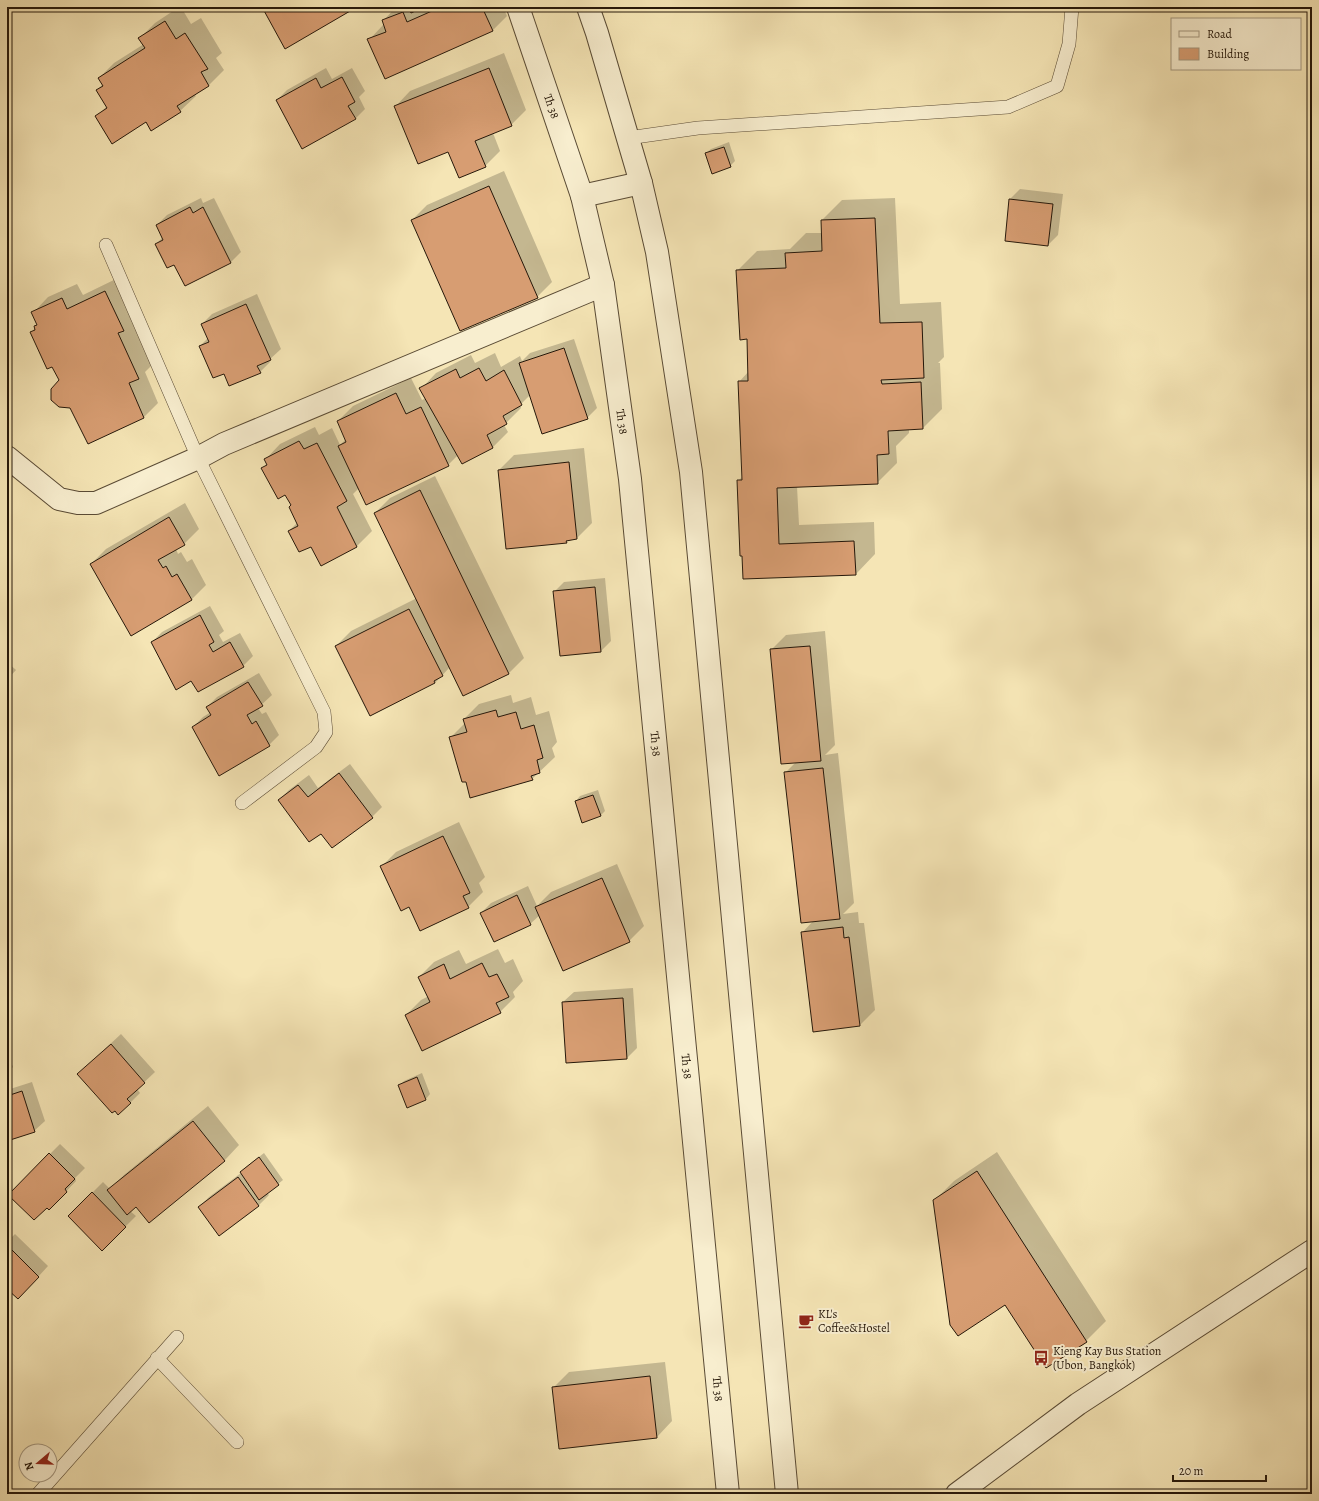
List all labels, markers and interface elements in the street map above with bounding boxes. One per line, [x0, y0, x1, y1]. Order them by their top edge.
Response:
legend [1171, 18, 1301, 70]
text: Road [1207, 26, 1233, 42]
text: Building [1207, 46, 1249, 62]
street label: Th 38 [540, 92, 563, 121]
street label: Th 38 [612, 408, 632, 435]
street label: Th 38 [646, 731, 665, 757]
street label: Th 38 [678, 1053, 696, 1080]
place label: KL's Coffee&Hostel [818, 1306, 890, 1336]
cafe icon: KL's Coffee&Hostel [797, 1312, 815, 1330]
place label: Kieng Kay Bus Station (Ubon, Bangkok) [1053, 1343, 1162, 1373]
bus stop icon: Kieng Kay Bus Station (Ubon, Bangkok) [1032, 1349, 1050, 1367]
street label: Th 38 [709, 1376, 727, 1402]
north arrow [18, 1443, 58, 1483]
scale bar [1173, 1457, 1266, 1483]
text: N [21, 1460, 37, 1472]
text: 20 m [1179, 1463, 1203, 1479]

